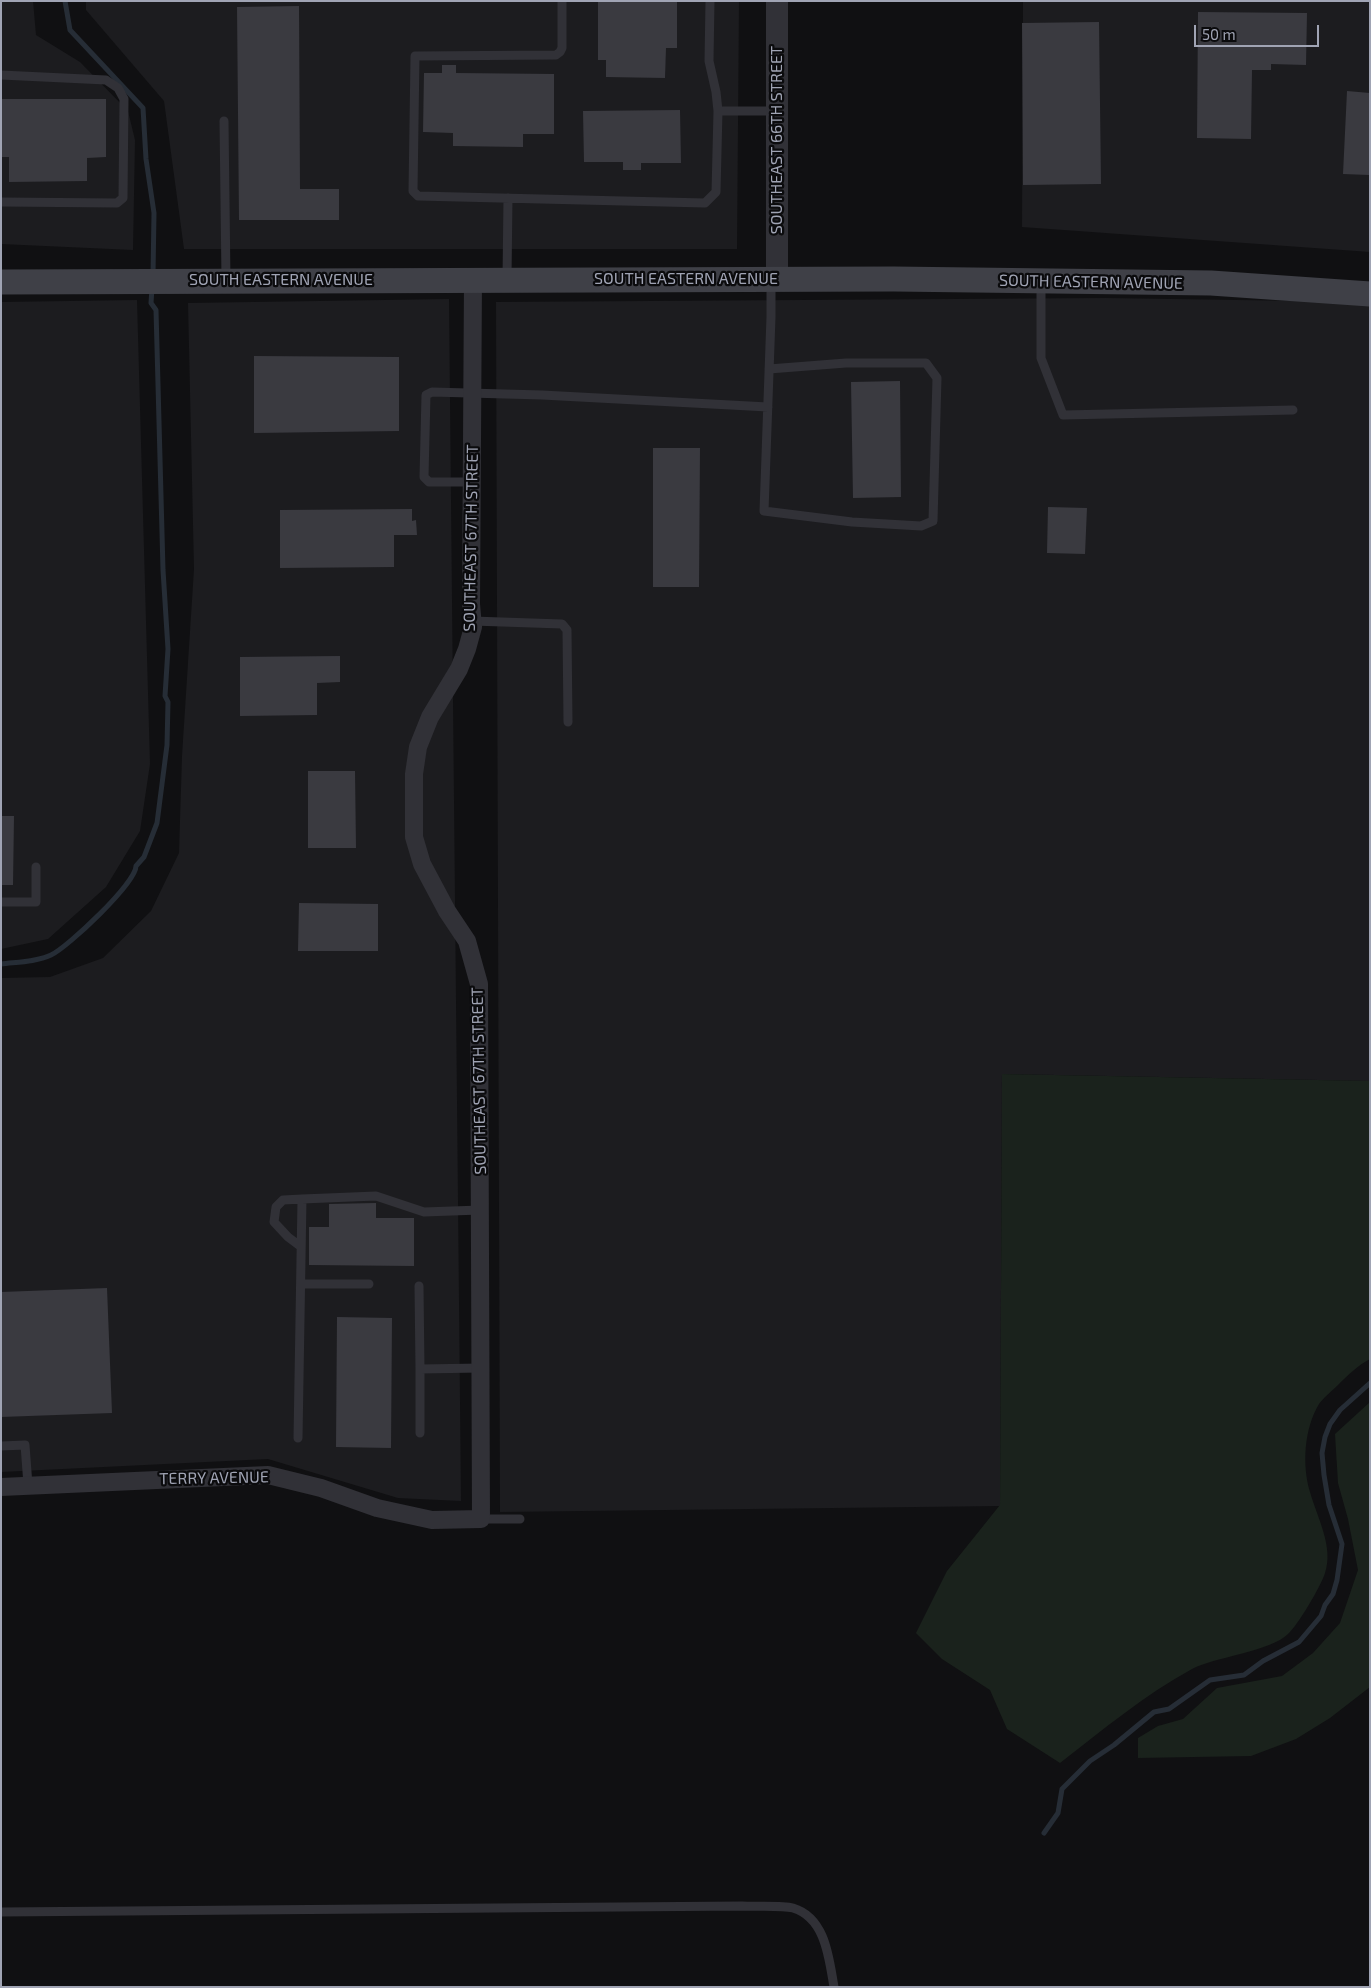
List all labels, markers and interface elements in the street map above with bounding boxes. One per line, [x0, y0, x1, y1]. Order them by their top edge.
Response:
scale bar [1196, 15, 1321, 47]
text: 50 m [1202, 25, 1236, 43]
street label: SOUTHEAST 66TH STREET [767, 46, 787, 234]
street label: SOUTH EASTERN AVENUE [594, 269, 778, 289]
street label: SOUTH EASTERN AVENUE [189, 270, 373, 290]
street label: SOUTH EASTERN AVENUE [999, 271, 1183, 293]
street label: SOUTHEAST 67TH STREET [460, 444, 482, 632]
street label: SOUTHEAST 67TH STREET [468, 987, 490, 1175]
street label: TERRY AVENUE [159, 1467, 269, 1489]

